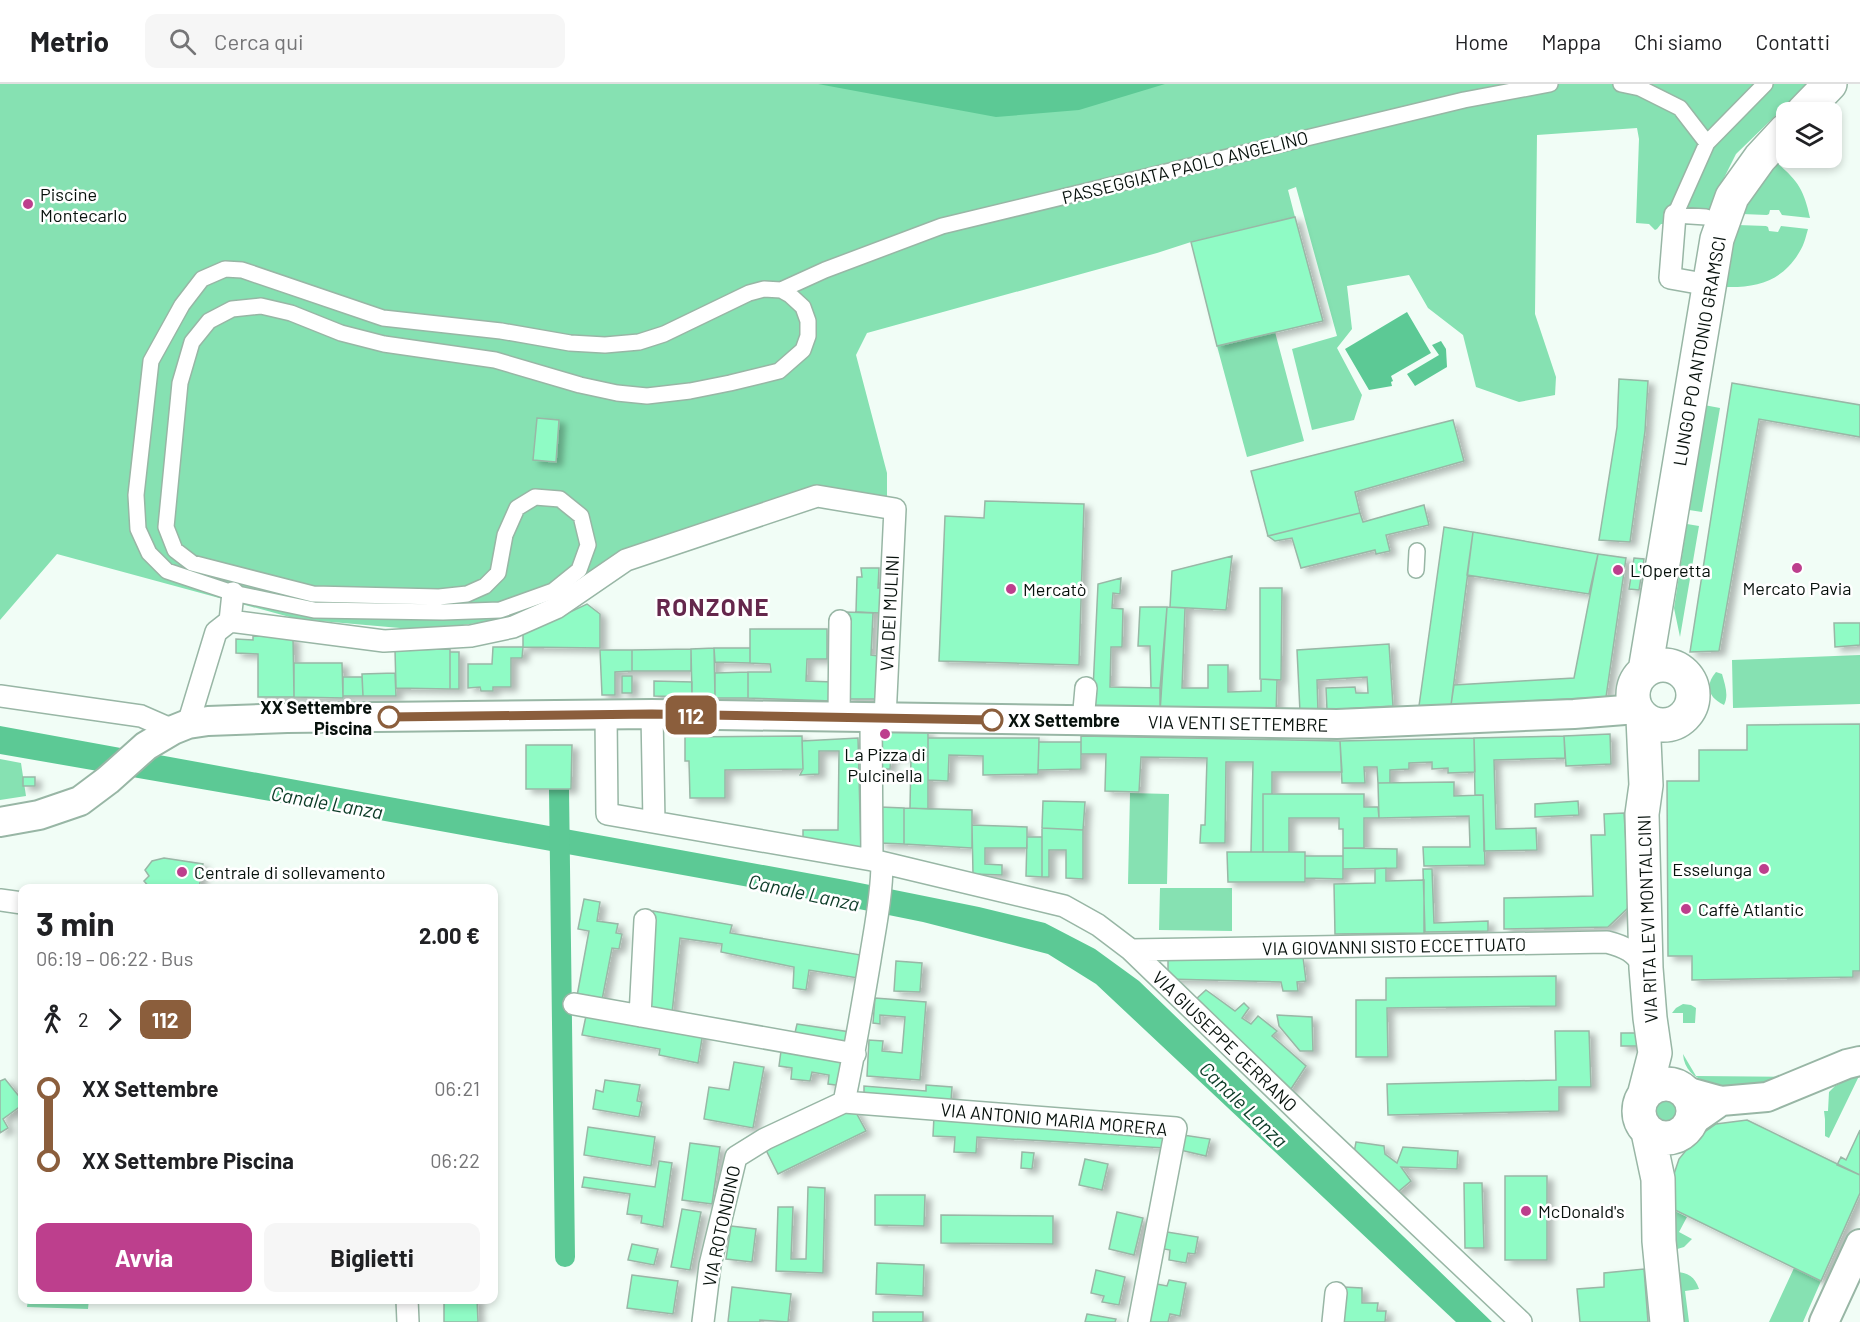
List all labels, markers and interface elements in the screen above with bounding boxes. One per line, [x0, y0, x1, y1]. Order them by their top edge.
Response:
search box [145, 14, 565, 68]
text: Metrio [30, 24, 109, 58]
icon: search [166, 25, 199, 58]
text: Cerca qui [214, 28, 304, 54]
text: Home [1455, 29, 1508, 54]
text: Mappa [1541, 29, 1601, 54]
text: Chi siamo [1634, 29, 1723, 54]
text: Contatti [1756, 29, 1830, 54]
map controls [1776, 102, 1842, 168]
button: layers [1776, 102, 1842, 168]
street label: PASSEGGIATA PAOLO ANGELINO [1060, 126, 1310, 208]
place label: Piscine Montecarlo [40, 183, 127, 226]
marker: Piscine Montecarlo [21, 197, 35, 211]
street label: LUNGO PO ANTONIO GRAMSCI [1668, 234, 1730, 468]
street label: VIA DEI MULINI [875, 554, 903, 672]
place label: L'Operetta [1630, 559, 1711, 581]
marker: Mercato Pavia [1790, 561, 1804, 575]
marker: L'Operetta [1611, 563, 1625, 577]
place label: Mercato Pavia [1742, 577, 1852, 599]
place label: Mercatò [1023, 578, 1086, 600]
marker: Mercatò [1004, 582, 1018, 596]
district label: RONZONE [656, 592, 770, 621]
place label: XX Settembre Piscina [260, 696, 372, 739]
line badge: 112 [656, 696, 726, 734]
text: 112 [678, 703, 704, 728]
marker: XX Settembre Piscina [378, 706, 400, 728]
marker: XX Settembre [981, 709, 1003, 731]
place label: XX Settembre [1008, 709, 1120, 731]
street label: VIA VENTI SETTEMBRE [1148, 710, 1328, 736]
marker: La Pizza di Pulcinella [878, 727, 892, 741]
place label: La Pizza di Pulcinella [844, 743, 926, 786]
water label: Canale Lanza [269, 780, 385, 824]
street label: VIA RITA LEVI MONTALCINI [1632, 814, 1662, 1024]
place label: Esselunga [1672, 858, 1752, 880]
place label: Centrale di sollevamento [194, 861, 386, 883]
marker: Esselunga [1757, 862, 1771, 876]
marker: Centrale di sollevamento [175, 865, 189, 879]
water label: Canale Lanza [746, 868, 862, 916]
place label: Caffè Atlantic [1698, 898, 1804, 920]
marker: Caffè Atlantic [1679, 902, 1693, 916]
text: 3 min [36, 903, 114, 943]
text: 2.00 € [419, 922, 480, 948]
street label: VIA GIOVANNI SISTO ECCETTUATO [1262, 933, 1526, 959]
text: 06:19 – 06:22 · Bus [36, 946, 193, 970]
street label: VIA GIUSEPPE CERRANO [1148, 966, 1302, 1116]
icon: walk [36, 1003, 69, 1036]
icon: forward [98, 1003, 131, 1036]
text: 2 [78, 1007, 89, 1031]
text: 112 [152, 1007, 179, 1032]
water label: Canale Lanza [1195, 1056, 1293, 1152]
text: XX Settembre [82, 1075, 219, 1101]
text: 06:21 [434, 1076, 480, 1100]
street label: VIA ANTONIO MARIA MORERA [940, 1098, 1168, 1140]
text: XX Settembre Piscina [82, 1147, 294, 1173]
text: 06:22 [430, 1148, 480, 1172]
street label: VIA ROTONDINO [697, 1163, 745, 1289]
place label: McDonald's [1538, 1200, 1625, 1222]
marker: McDonald's [1519, 1204, 1533, 1218]
button: Avvia [36, 1223, 252, 1292]
button: Biglietti [264, 1223, 480, 1292]

